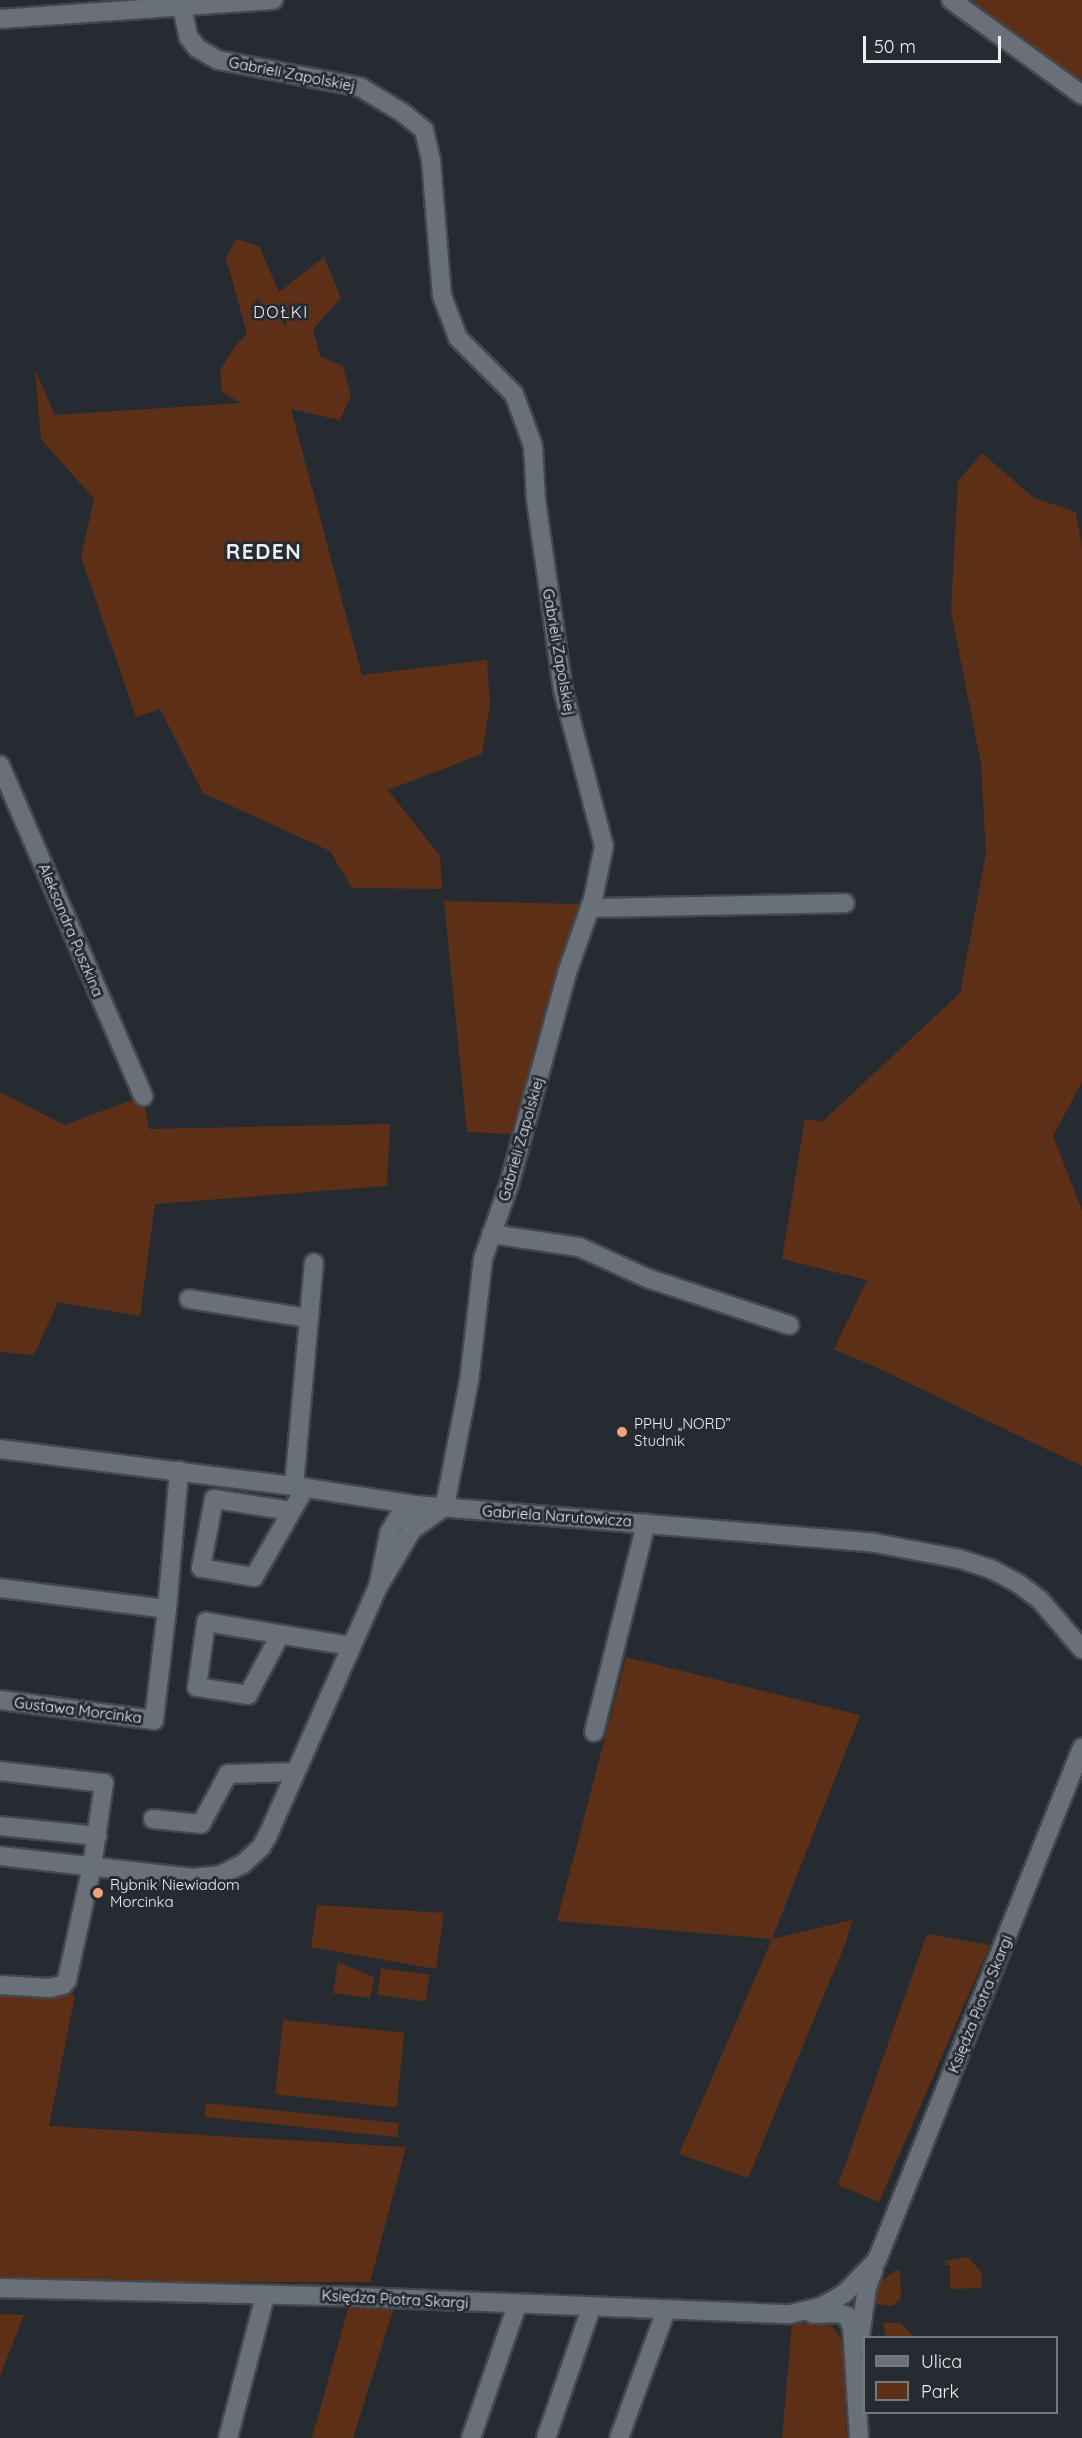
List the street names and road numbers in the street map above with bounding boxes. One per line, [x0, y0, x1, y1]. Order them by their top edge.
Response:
street label: Gabrieli Zapolskiej [227, 53, 357, 95]
street label: Gabrieli Zapolskiej [539, 587, 579, 717]
street label: Aleksandra Puszkina [35, 861, 107, 999]
street label: Gabrieli Zapolskiej [495, 1075, 547, 1203]
street label: Gabriela Narutowicza [482, 1502, 632, 1530]
street label: Gustawa Morcinka [13, 1693, 143, 1727]
street label: Księdza Piotra Skargi [944, 1933, 1016, 2075]
street label: Księdza Piotra Skargi [321, 2286, 469, 2312]

